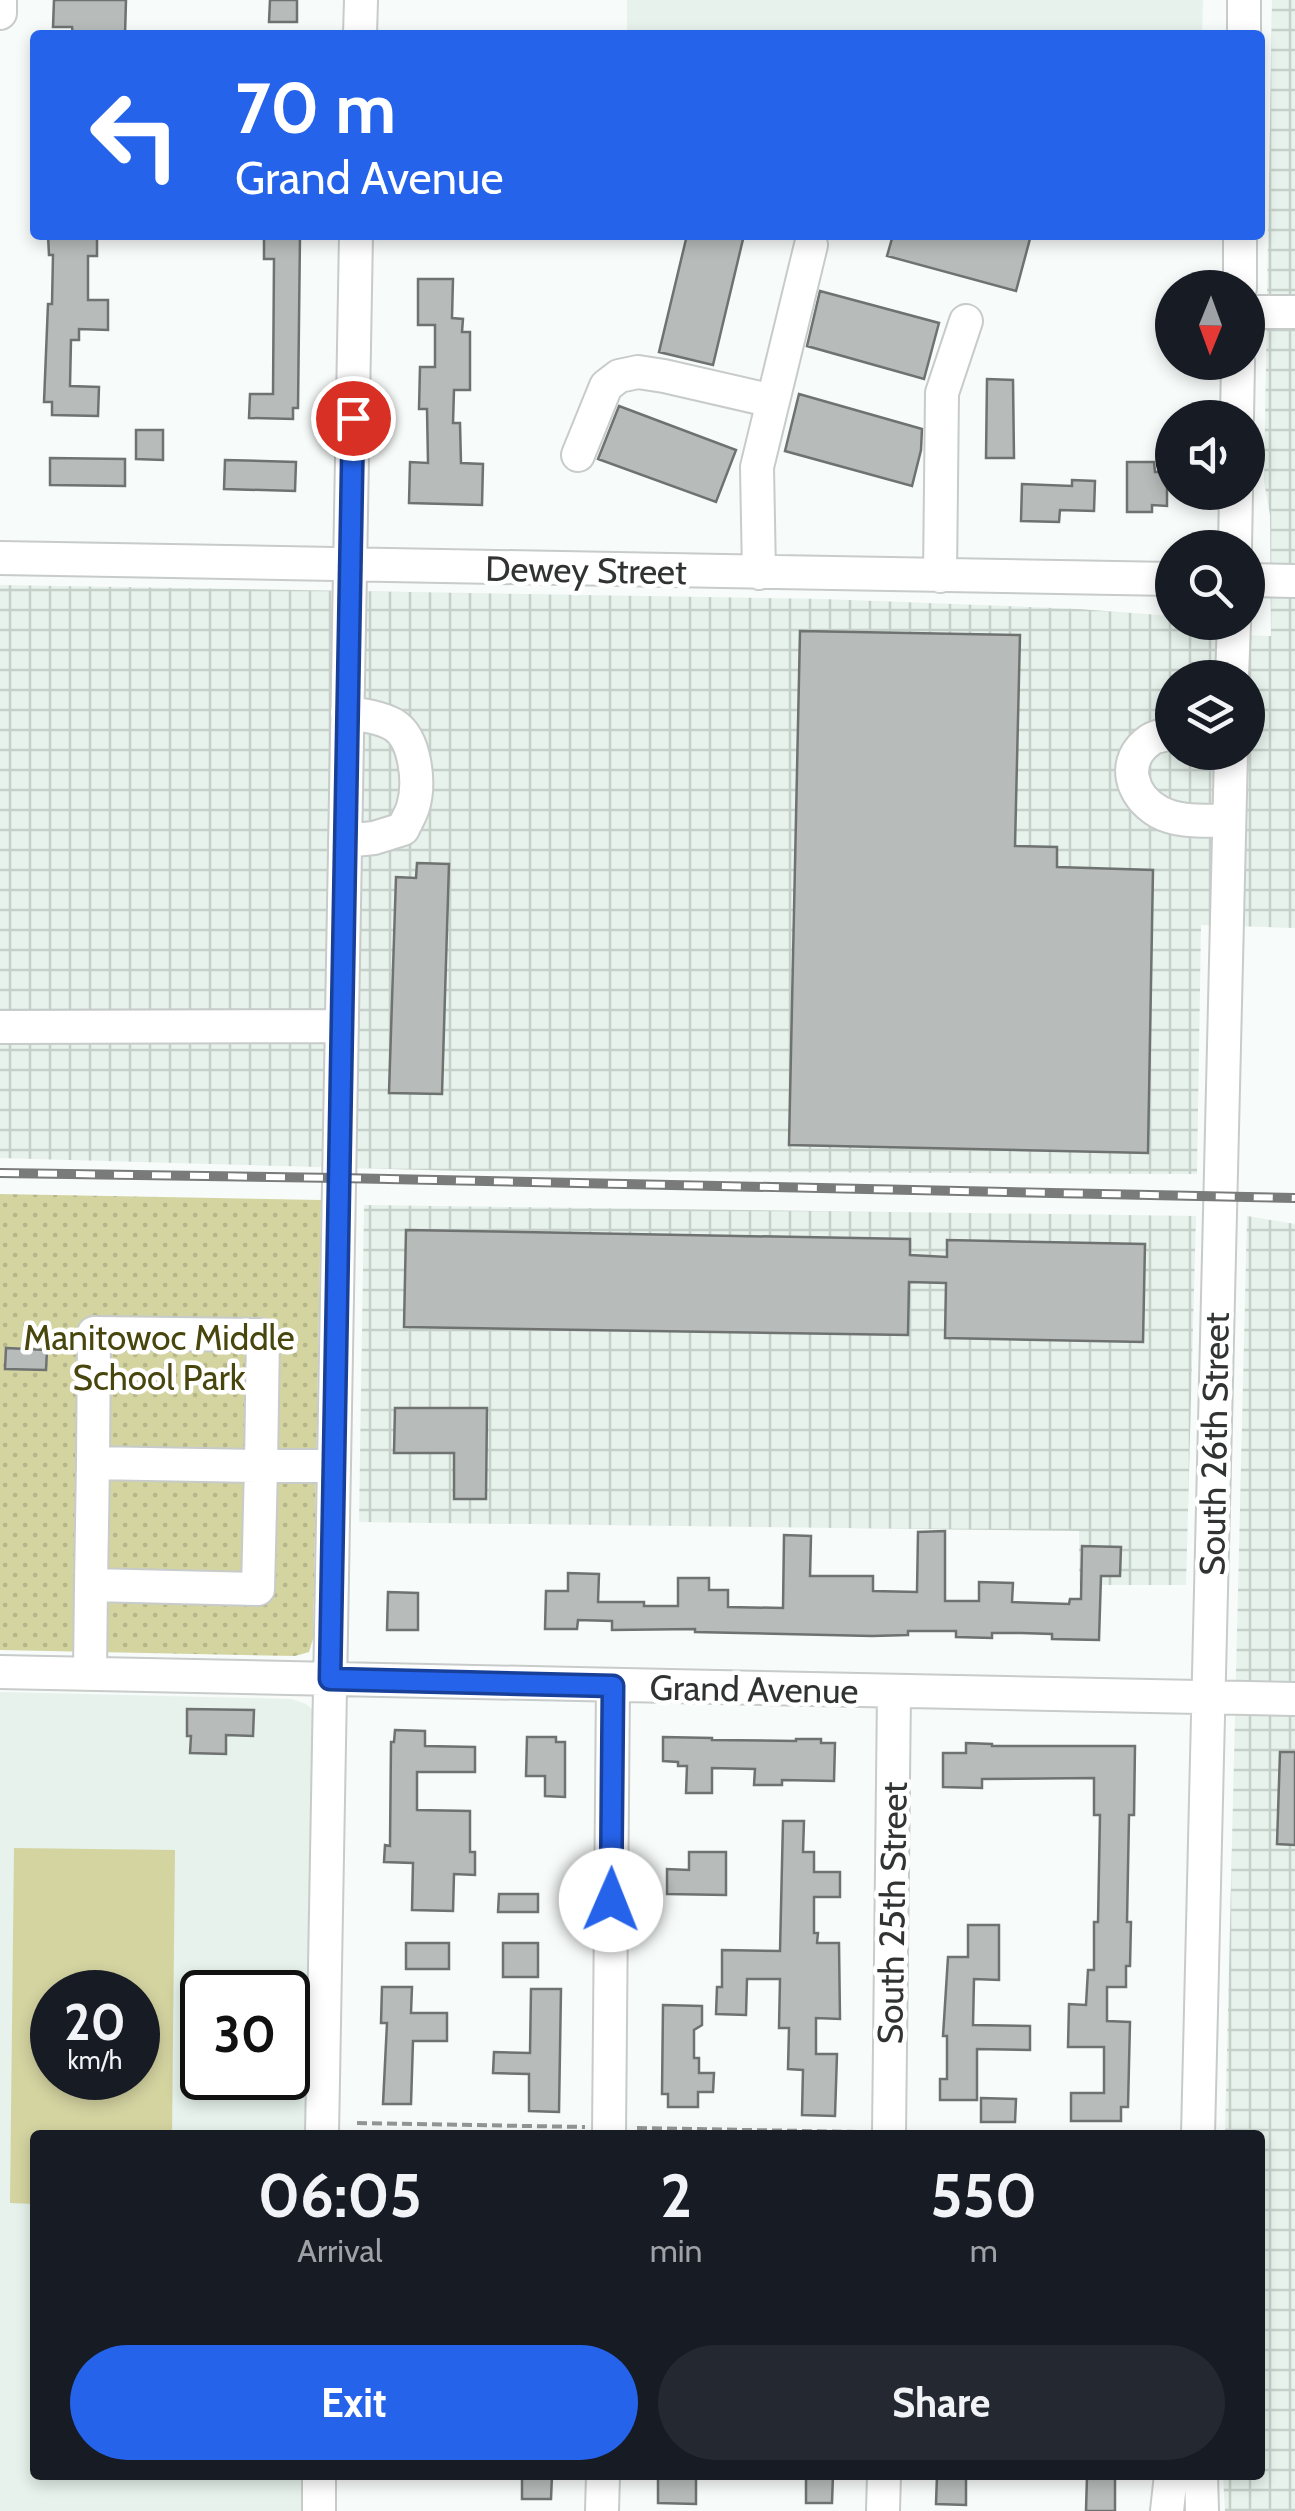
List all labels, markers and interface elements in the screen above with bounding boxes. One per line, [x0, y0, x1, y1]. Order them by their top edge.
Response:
text: 70 m [235, 65, 396, 151]
icon: left [70, 70, 200, 200]
text: Grand Avenue [235, 151, 503, 205]
north arrow [1155, 270, 1265, 380]
map controls [1155, 270, 1265, 770]
pin [311, 376, 396, 461]
icon: arrive [326, 391, 381, 446]
button: sound [1155, 400, 1265, 510]
button: search [1155, 530, 1265, 640]
street label: Dewey Street [485, 547, 687, 593]
button: layers [1155, 660, 1265, 770]
street label: South 26th Street [1190, 1312, 1238, 1576]
park label: Manitowoc Middle School Park [23, 1316, 295, 1399]
street label: Grand Avenue [649, 1666, 859, 1712]
street label: South 25th Street [868, 1781, 916, 2045]
position arrow [559, 1848, 663, 1952]
speed limit sign: 30 [180, 1970, 310, 2100]
text: 20 [64, 1992, 126, 2053]
text: km/h [68, 2045, 122, 2075]
text: 06:05 [258, 2159, 422, 2232]
text: 2 [660, 2159, 692, 2232]
text: 550 [930, 2159, 1037, 2232]
text: Arrival [297, 2231, 382, 2270]
text: min [650, 2231, 702, 2270]
text: m [970, 2231, 998, 2270]
button: Exit [70, 2345, 638, 2460]
button: Share [658, 2345, 1225, 2460]

